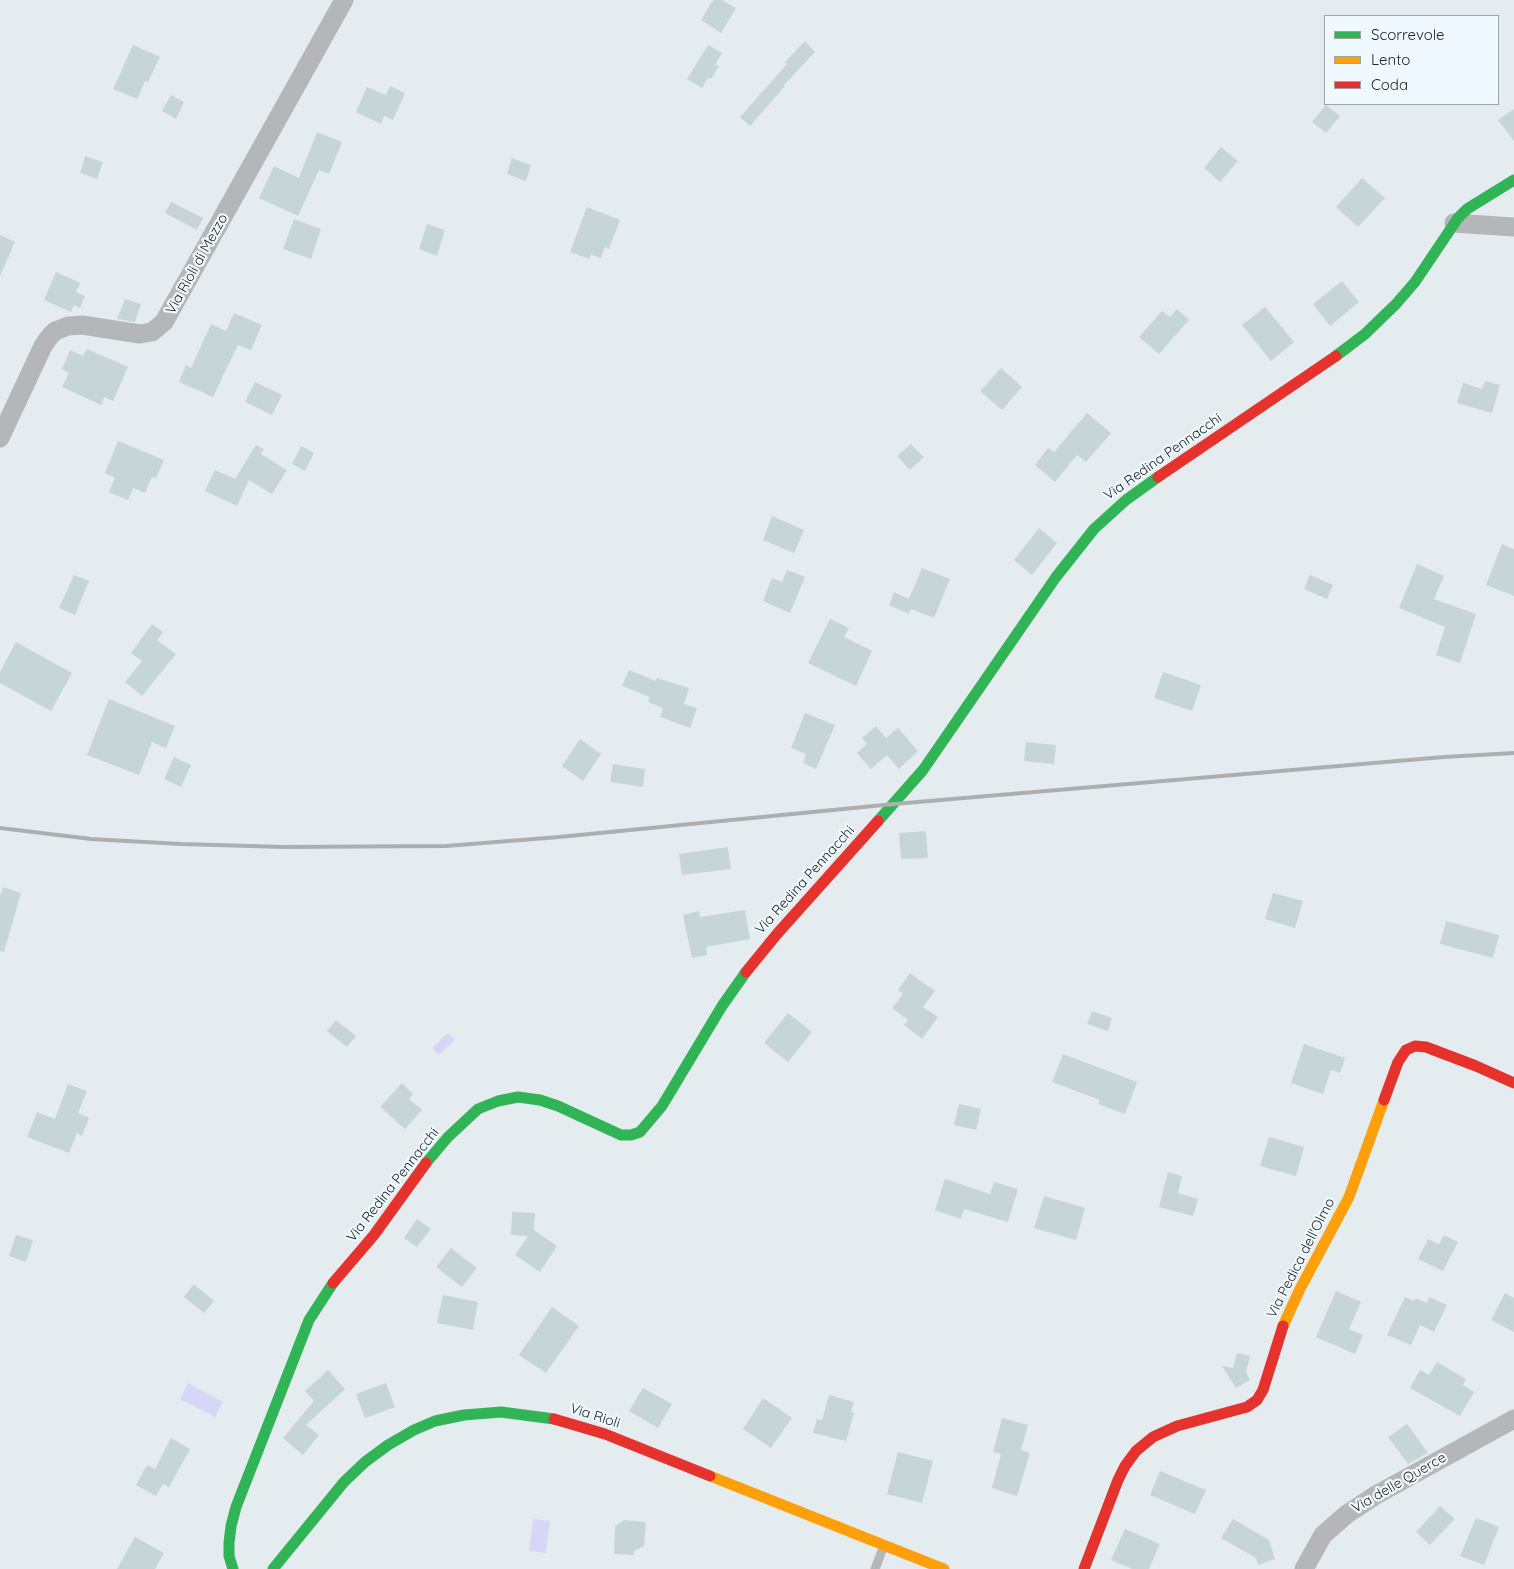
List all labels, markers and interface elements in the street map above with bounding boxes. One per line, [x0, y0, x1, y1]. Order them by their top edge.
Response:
legend [1324, 15, 1499, 105]
text: Scorrevole [1371, 25, 1445, 44]
text: Lento [1371, 50, 1410, 69]
text: Coda [1371, 75, 1408, 94]
street label: Via Rioli di Mezzo [163, 211, 231, 317]
street label: Via Redina Pennacchi [1101, 410, 1225, 504]
street label: Via Redina Pennacchi [752, 822, 858, 938]
street label: Via Redina Pennacchi [343, 1125, 443, 1245]
street label: Via Pedica dell'Olmo [1263, 1195, 1339, 1321]
street label: Via Rioli [568, 1400, 622, 1432]
street label: Via delle Querce [1349, 1449, 1449, 1517]

